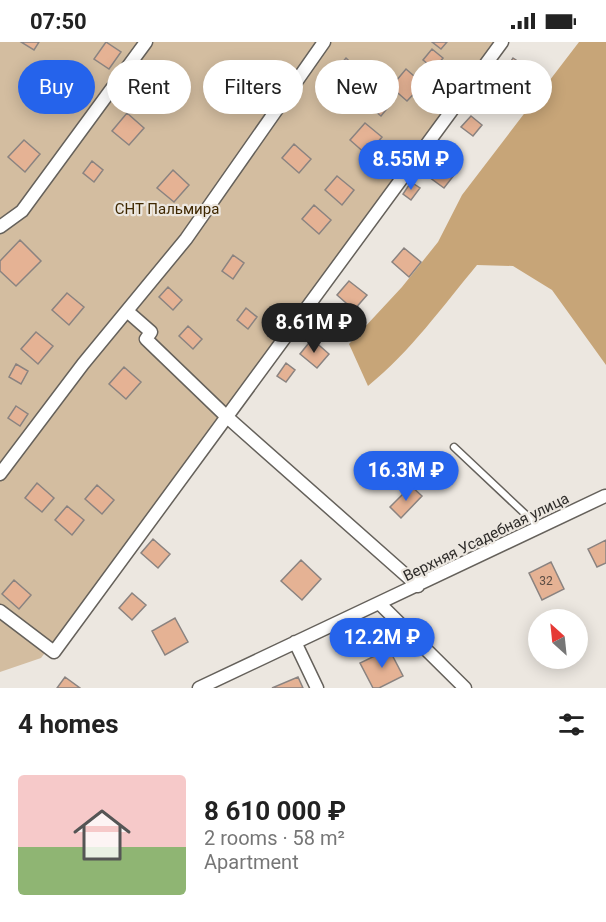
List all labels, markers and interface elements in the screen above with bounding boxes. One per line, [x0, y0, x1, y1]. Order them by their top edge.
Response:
text: 07:50 [30, 9, 87, 34]
chip: Buy [18, 60, 95, 114]
chip: Rent [107, 60, 191, 114]
chip: Filters [203, 60, 303, 114]
chip: New [315, 60, 399, 114]
chip: Apartment [411, 60, 552, 114]
pin: 8.55M ₽ [356, 140, 466, 191]
text: 8.55M ₽ [373, 147, 449, 171]
park label: СНТ Пальмира [115, 200, 219, 218]
pin: 8.61M ₽ [259, 303, 369, 354]
text: 8.61M ₽ [276, 310, 352, 334]
pin: 16.3M ₽ [351, 451, 461, 502]
text: 16.3M ₽ [368, 458, 444, 482]
street label: Верхняя Усадебная улица [400, 489, 572, 585]
house number: 32 [539, 574, 553, 588]
north arrow [528, 609, 588, 669]
map controls [528, 609, 588, 669]
pin: 12.2M ₽ [327, 618, 437, 669]
text: 12.2M ₽ [344, 625, 420, 649]
icon: filters [555, 708, 588, 741]
text: 4 homes [18, 709, 119, 739]
text: 8 610 000 ₽ [204, 796, 346, 826]
icon: home [66, 799, 138, 871]
text: 2 rooms · 58 m² [204, 826, 345, 850]
text: Apartment [204, 850, 299, 874]

